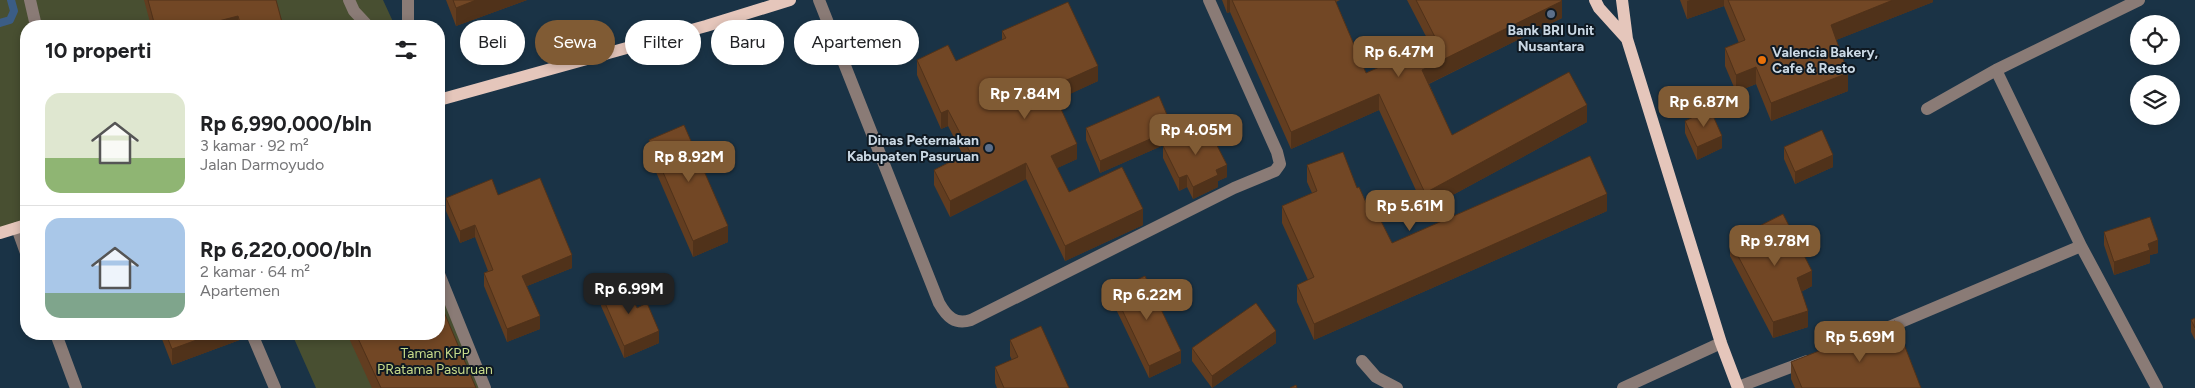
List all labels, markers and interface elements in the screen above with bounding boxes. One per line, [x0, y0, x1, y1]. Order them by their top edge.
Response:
marker: Bank BRI Unit Nusantara [1545, 8, 1557, 20]
map controls [2130, 15, 2180, 125]
button: locate [2130, 15, 2180, 65]
chip: Beli [460, 20, 525, 65]
chip: Sewa [535, 20, 615, 65]
chip: Filter [625, 20, 701, 65]
chip: Baru [711, 20, 784, 65]
chip: Apartemen [794, 20, 919, 65]
place label: Bank BRI Unit Nusantara [1508, 22, 1595, 55]
icon: filters [392, 36, 420, 64]
pin: Rp 6.47M [1347, 36, 1451, 78]
text: 10 properti [45, 38, 151, 63]
text: Rp 6.47M [1364, 42, 1434, 61]
place label: Valencia Bakery, Cafe & Resto [1772, 44, 1879, 77]
marker: Valencia Bakery, Cafe & Resto [1756, 54, 1768, 66]
button: layers [2130, 75, 2180, 125]
pin: Rp 7.84M [973, 78, 1077, 120]
text: Rp 7.84M [990, 84, 1060, 103]
pin: Rp 6.87M [1652, 86, 1756, 128]
text: Rp 6.87M [1669, 92, 1739, 111]
text: Rp 6,990,000/bln [200, 111, 372, 136]
icon: home [85, 113, 145, 173]
pin: Rp 4.05M [1144, 114, 1248, 156]
text: Rp 4.05M [1160, 120, 1232, 139]
place label: Dinas Peternakan Kabupaten Pasuruan [847, 132, 979, 165]
text: 3 kamar · 92 m² [200, 136, 309, 155]
pin: Rp 8.92M [637, 140, 741, 183]
marker: Dinas Peternakan Kabupaten Pasuruan [983, 142, 995, 154]
text: Rp 8.92M [654, 147, 724, 166]
text: Jalan Darmoyudo [200, 155, 324, 174]
pin: Rp 5.61M [1358, 190, 1462, 232]
text: Rp 5.61M [1377, 196, 1443, 215]
pin: Rp 9.78M [1723, 224, 1827, 267]
text: Rp 9.78M [1740, 231, 1810, 250]
text: Rp 6,220,000/bln [200, 237, 372, 262]
icon: home [85, 238, 145, 298]
text: 2 kamar · 64 m² [200, 262, 310, 281]
pin: Rp 6.99M [577, 272, 681, 315]
pin: Rp 6.22M [1095, 278, 1199, 321]
text: Rp 6.99M [594, 279, 664, 298]
text: Apartemen [200, 281, 280, 300]
text: Rp 6.22M [1112, 285, 1182, 304]
pin: Rp 5.69M [1808, 320, 1912, 363]
text: Rp 5.69M [1825, 327, 1895, 346]
park label: Taman KPP PRatama Pasuruan [377, 345, 493, 378]

